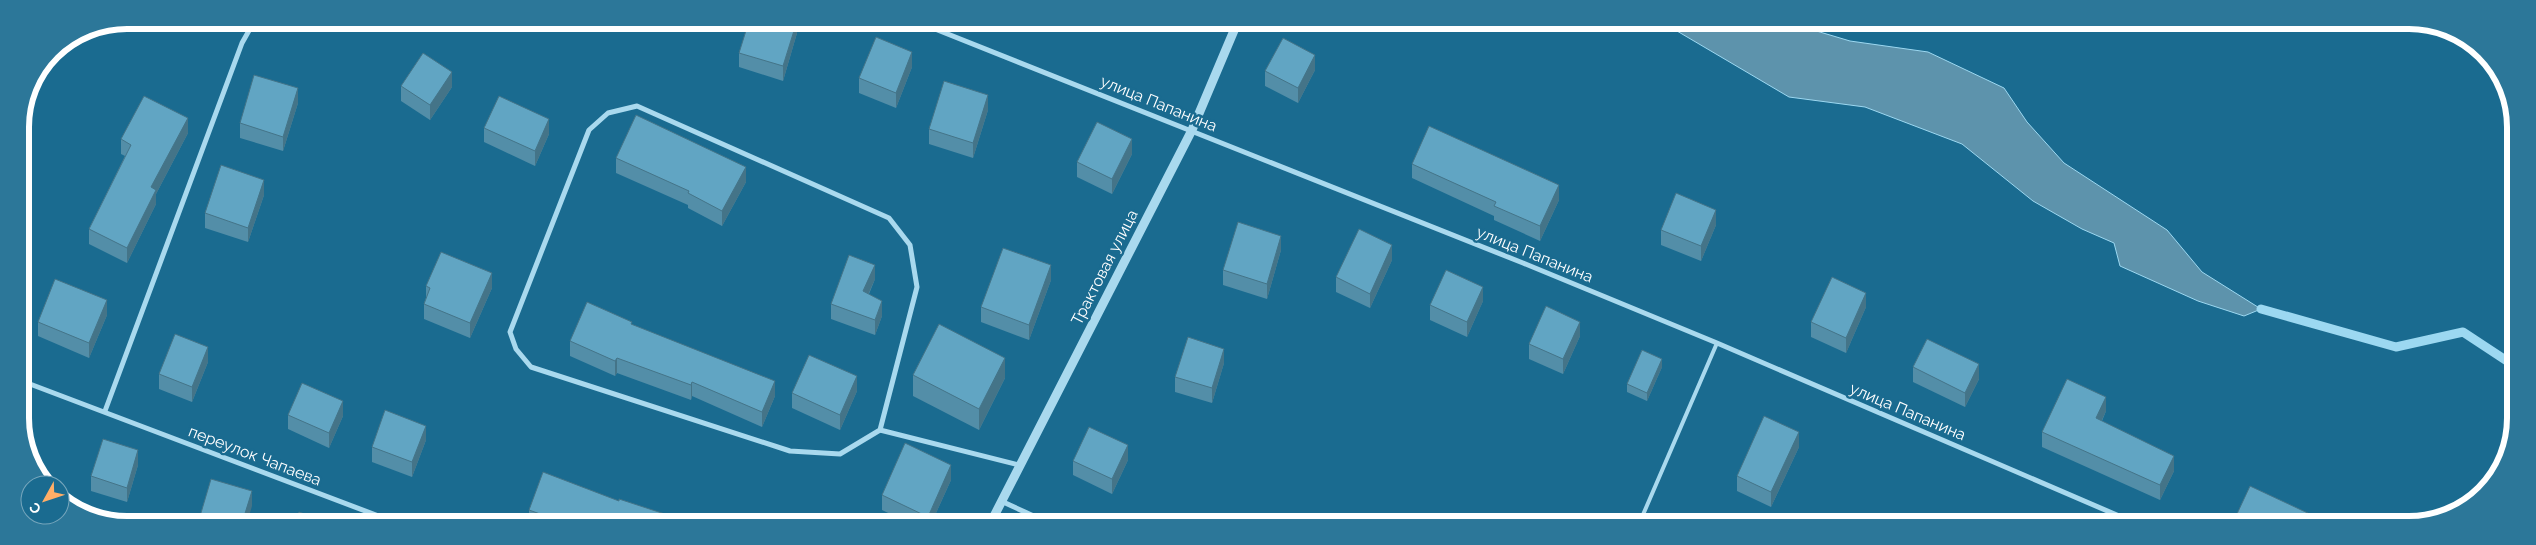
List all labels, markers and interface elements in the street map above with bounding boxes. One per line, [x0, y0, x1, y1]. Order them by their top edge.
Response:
street label: улица Папанина [1098, 71, 1220, 136]
street label: Трактовая улица [1067, 206, 1142, 328]
street label: улица Папанина [1474, 222, 1596, 287]
street label: улица Папанина [1847, 378, 1969, 444]
street label: переулок Чапаева [186, 421, 324, 490]
north arrow [20, 475, 70, 525]
text: С [26, 499, 44, 517]

